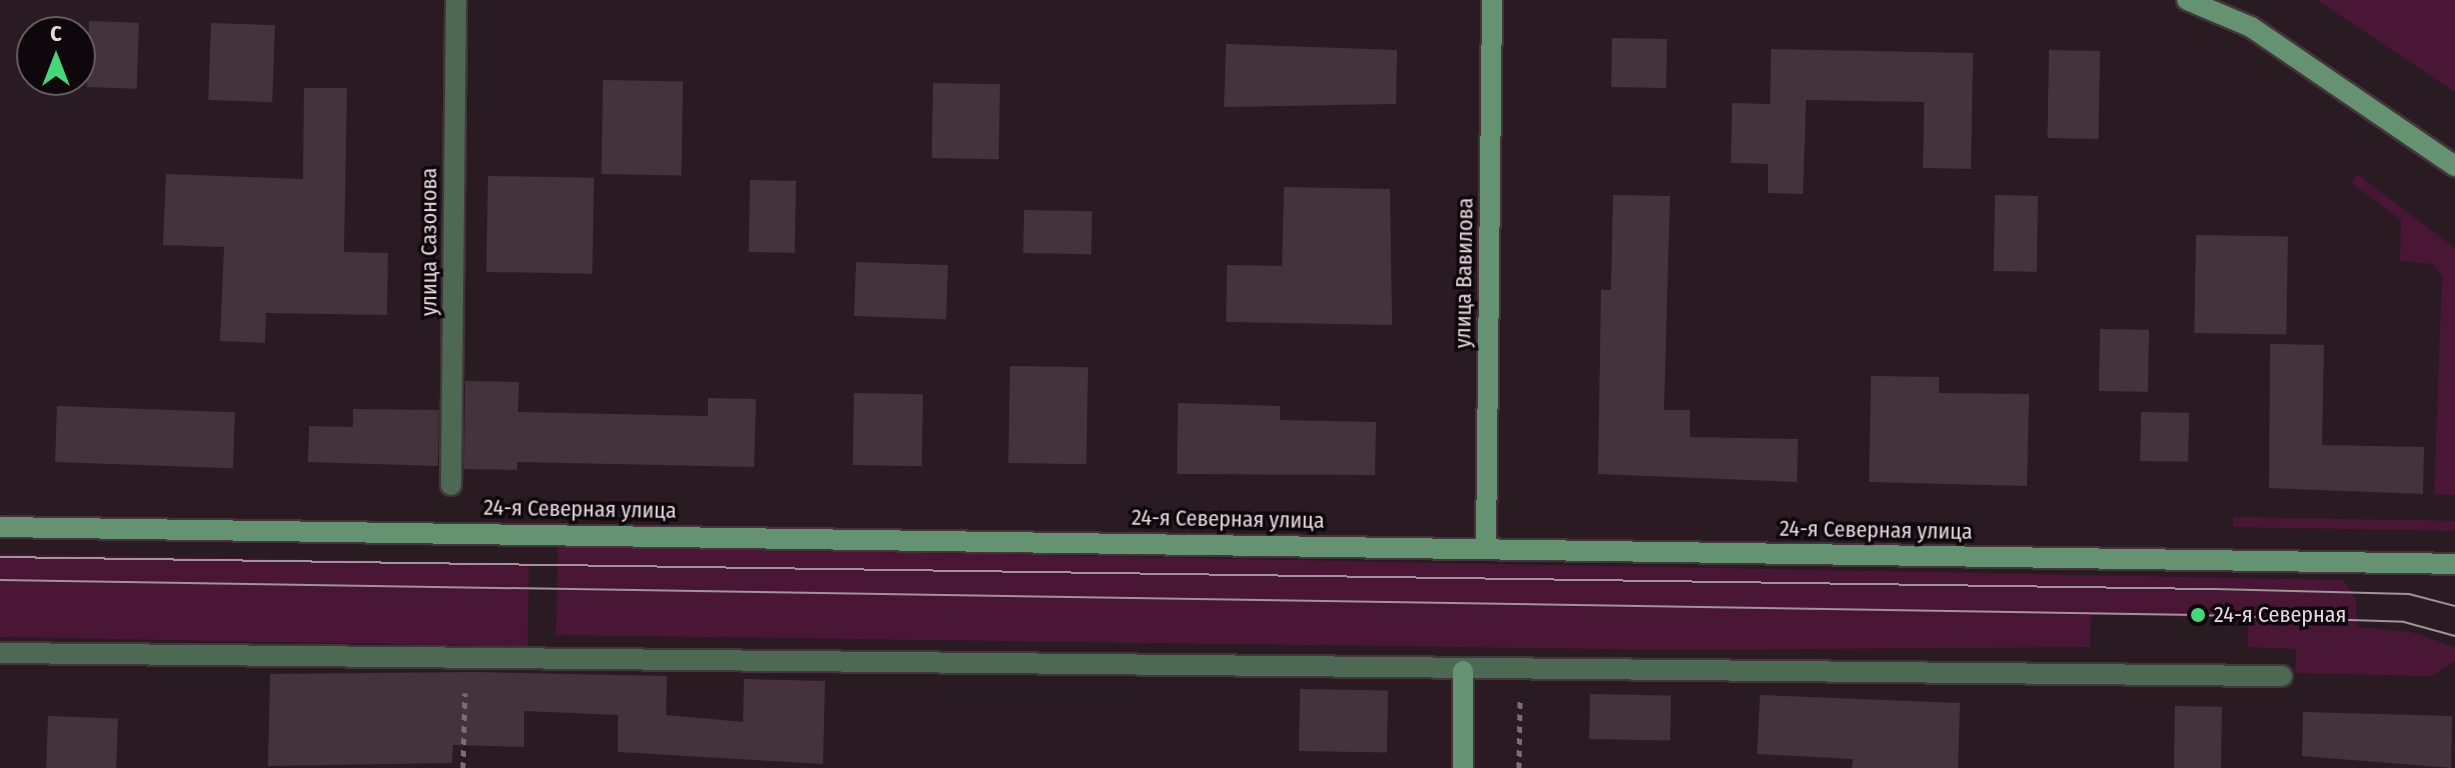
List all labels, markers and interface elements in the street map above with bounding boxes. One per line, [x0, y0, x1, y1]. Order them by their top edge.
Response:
north arrow [16, 16, 96, 96]
text: С [50, 20, 62, 47]
street label: улица Сазонова [416, 168, 442, 316]
street label: улица Вавилова [1449, 198, 1479, 348]
street label: 24-я Северная улица [483, 494, 677, 524]
street label: 24-я Северная улица [1131, 504, 1325, 534]
street label: 24-я Северная улица [1779, 515, 1973, 545]
place label: 24-я Северная [2214, 602, 2346, 628]
marker: 24-я Северная [2189, 606, 2207, 624]

